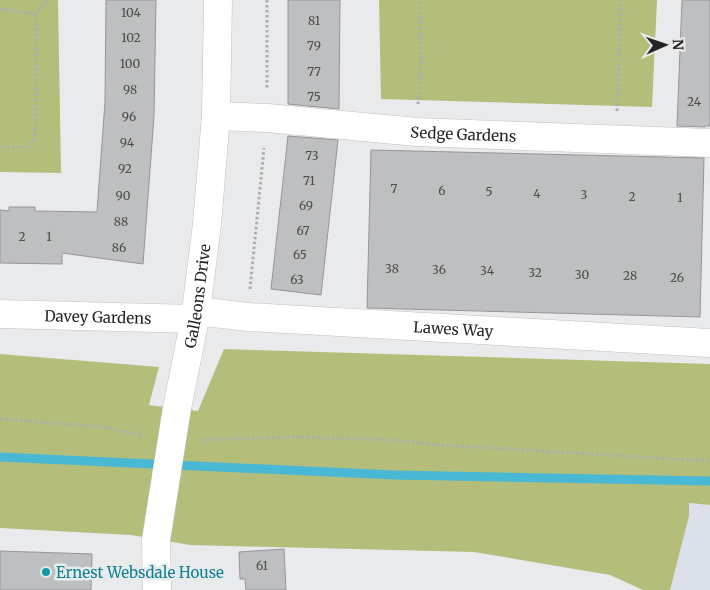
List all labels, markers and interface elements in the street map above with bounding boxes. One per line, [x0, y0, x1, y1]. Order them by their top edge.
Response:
house number: 104 [121, 5, 142, 20]
house number: 81 [308, 13, 321, 28]
north arrow [640, 20, 690, 70]
house number: 102 [121, 30, 141, 45]
house number: 79 [307, 38, 321, 53]
text: N [669, 39, 687, 50]
house number: 100 [120, 56, 140, 71]
house number: 77 [307, 64, 321, 79]
house number: 98 [123, 82, 137, 97]
house number: 75 [307, 89, 321, 104]
house number: 24 [687, 94, 702, 109]
house number: 96 [122, 109, 136, 124]
street label: Sedge Gardens [409, 122, 517, 145]
house number: 94 [120, 135, 135, 150]
house number: 73 [305, 148, 319, 163]
house number: 92 [118, 161, 132, 176]
house number: 71 [303, 173, 316, 188]
house number: 7 [391, 181, 398, 196]
house number: 6 [438, 183, 446, 198]
house number: 5 [485, 184, 493, 199]
house number: 4 [533, 186, 541, 201]
house number: 3 [581, 187, 588, 202]
house number: 90 [115, 188, 131, 203]
house number: 2 [628, 189, 636, 204]
house number: 1 [677, 190, 683, 205]
house number: 69 [299, 198, 313, 213]
house number: 88 [114, 214, 128, 229]
house number: 67 [296, 223, 310, 238]
house number: 2 [18, 229, 26, 244]
house number: 1 [46, 229, 52, 244]
house number: 86 [112, 240, 126, 255]
street label: Galleons Drive [180, 243, 214, 350]
house number: 65 [293, 247, 307, 262]
house number: 38 [385, 261, 399, 276]
house number: 36 [432, 262, 446, 277]
house number: 34 [480, 263, 495, 278]
house number: 32 [528, 265, 542, 280]
house number: 30 [575, 267, 589, 282]
house number: 28 [623, 268, 637, 283]
house number: 26 [670, 270, 684, 285]
house number: 63 [290, 272, 304, 287]
street label: Davey Gardens [44, 306, 152, 327]
street label: Lawes Way [413, 317, 494, 340]
house number: 61 [256, 558, 268, 573]
place label: Ernest Websdale House [56, 563, 224, 582]
marker: Ernest Websdale House [40, 566, 52, 578]

